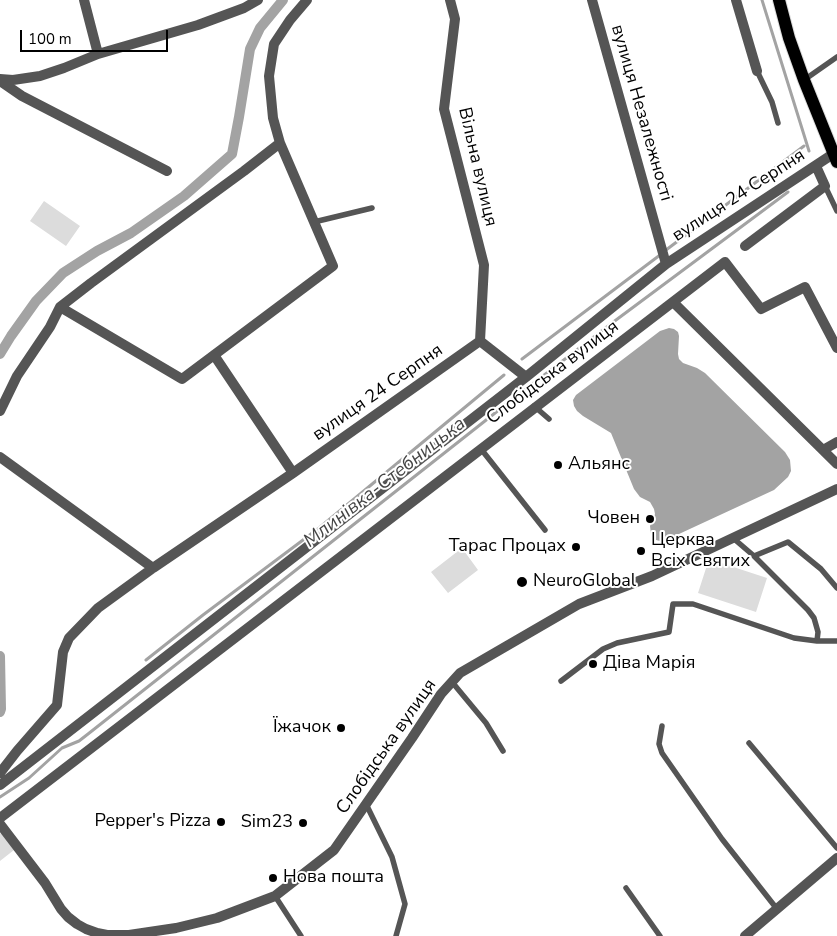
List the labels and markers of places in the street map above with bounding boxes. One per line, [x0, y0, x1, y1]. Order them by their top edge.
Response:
place label: Альянс [568, 454, 630, 476]
marker: Альянс [552, 459, 564, 471]
place label: Човен [587, 508, 640, 530]
marker: Човен [644, 513, 656, 525]
place label: Церква Всіх Святих [651, 530, 750, 572]
place label: Тарас Процах [449, 536, 566, 558]
marker: Тарас Процах [570, 541, 582, 553]
marker: Церква Всіх Святих [635, 545, 647, 557]
place label: NeuroGlobal [533, 571, 636, 593]
marker: NeuroGlobal [515, 575, 529, 589]
place label: Діва Марія [603, 653, 695, 675]
marker: Діва Марія [587, 658, 599, 670]
place label: Їжачок [273, 717, 331, 739]
marker: Їжачок [335, 722, 347, 734]
place label: Pepper's Pizza [94, 811, 211, 833]
place label: Sim23 [241, 812, 293, 834]
marker: Pepper's Pizza [215, 816, 227, 828]
marker: Sim23 [297, 817, 309, 829]
place label: Нова пошта [283, 867, 384, 889]
marker: Нова пошта [267, 872, 279, 884]

